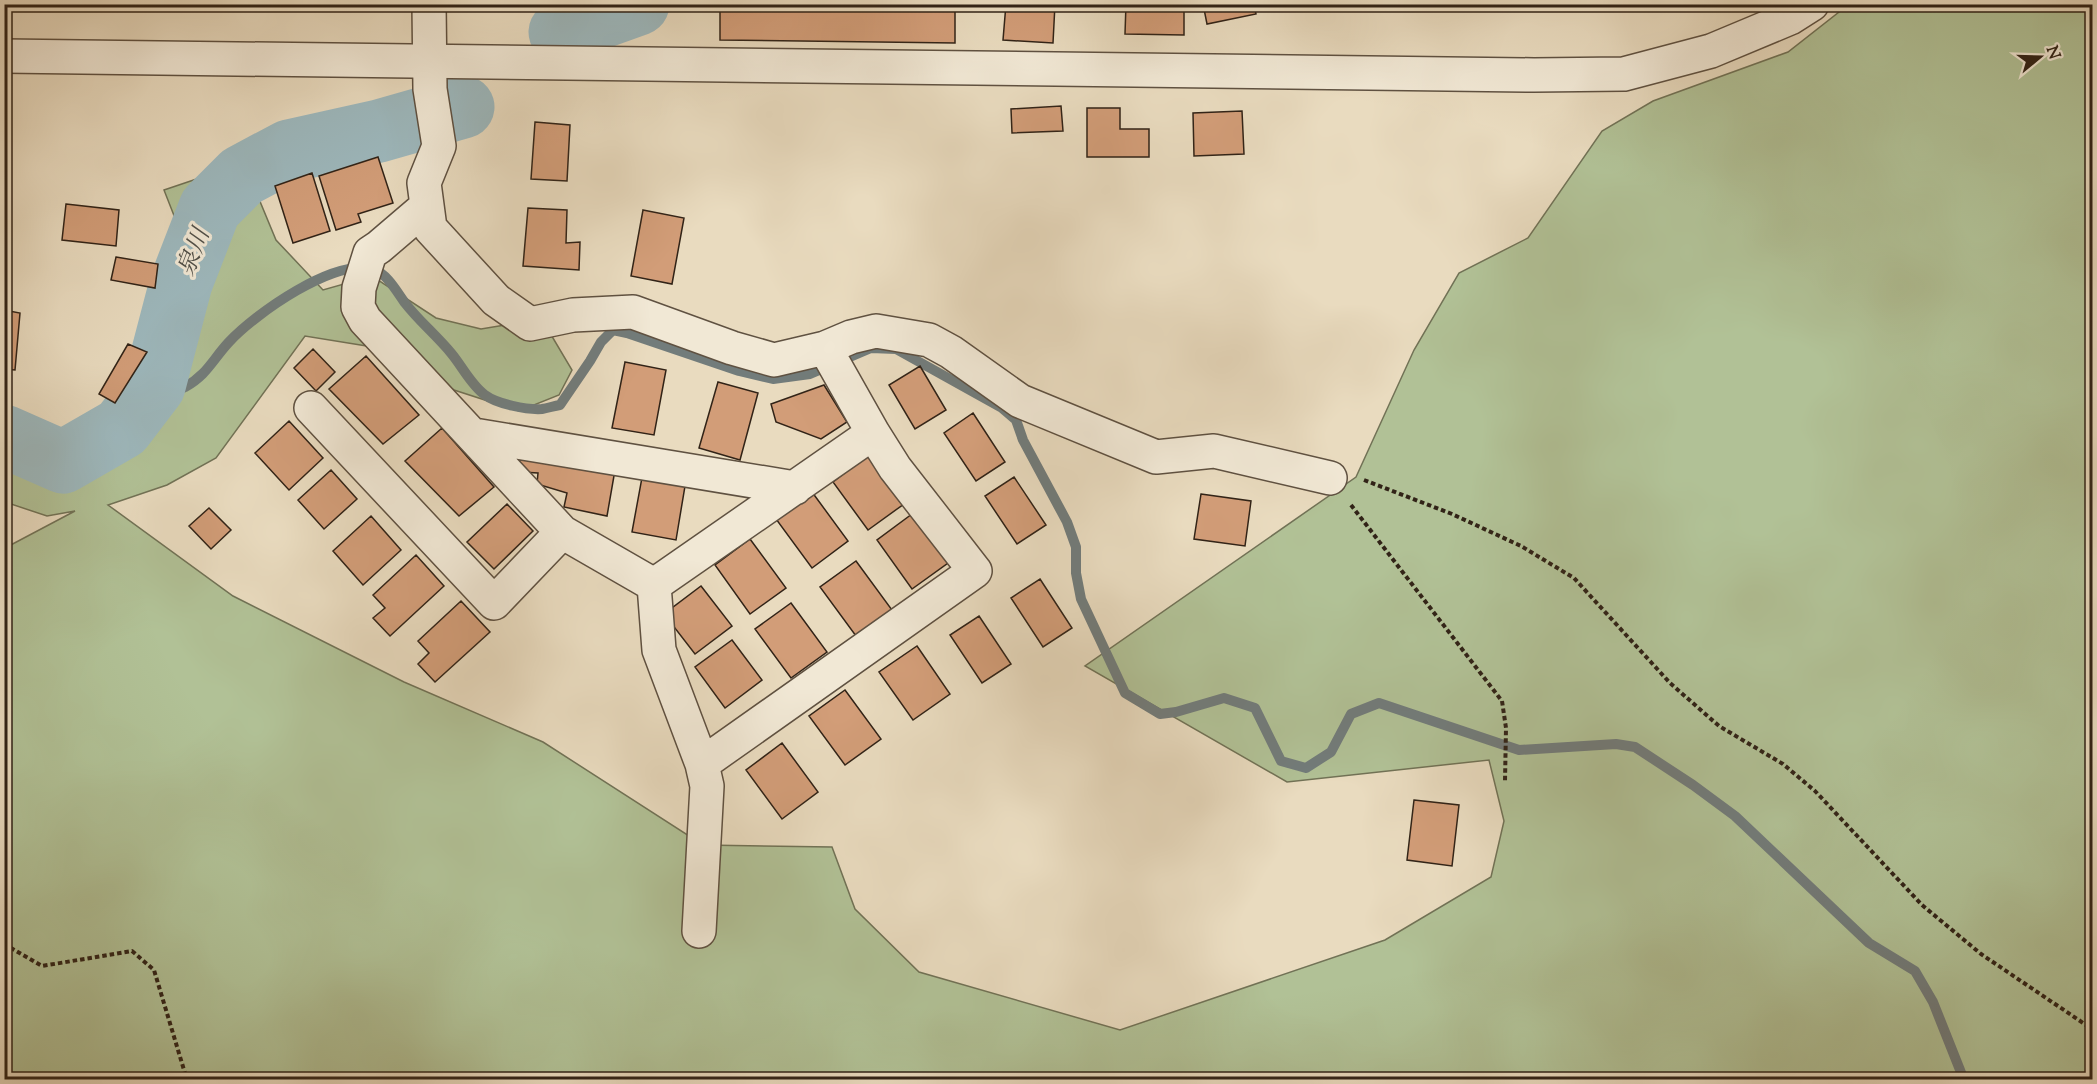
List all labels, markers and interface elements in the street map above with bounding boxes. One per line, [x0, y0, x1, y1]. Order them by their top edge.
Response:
north arrow [2010, 27, 2070, 87]
text: N [2039, 43, 2065, 63]
water label: 泉川 [170, 221, 220, 281]

